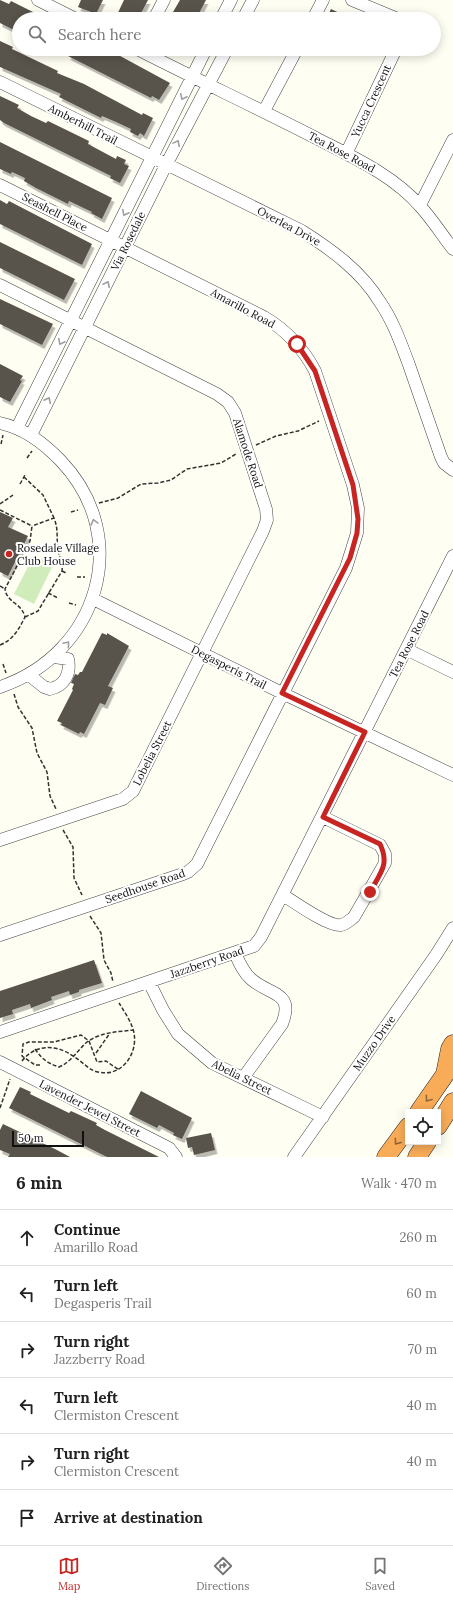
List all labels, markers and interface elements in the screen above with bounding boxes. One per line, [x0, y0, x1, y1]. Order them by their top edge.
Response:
search box [12, 12, 441, 56]
icon: search [26, 23, 48, 45]
text: Search here [58, 25, 141, 44]
street label: Yucca Crescent [347, 61, 394, 141]
one-way arrow [180, 92, 188, 100]
street label: Amberhill Trail [45, 100, 120, 147]
street label: Tea Rose Road [306, 129, 378, 176]
one-way arrow [173, 139, 180, 147]
street label: Seashell Place [20, 190, 90, 234]
street label: Overlea Drive [255, 203, 323, 249]
street label: Via Rosedale [107, 209, 148, 274]
one-way arrow [122, 209, 129, 216]
one-way arrow [102, 281, 110, 288]
street label: Amarillo Road [207, 285, 278, 331]
route start [288, 335, 306, 353]
one-way arrow [58, 338, 66, 345]
one-way arrow [44, 397, 51, 404]
street label: Alamode Road [230, 415, 266, 490]
one-way arrow [91, 519, 99, 525]
place label: Rosedale Village Club House [17, 541, 99, 568]
marker: Rosedale Village Club House [4, 549, 14, 559]
street label: Tea Rose Road [386, 608, 432, 680]
one-way arrow [62, 641, 69, 648]
street label: Degasperis Trail [189, 642, 269, 692]
street label: Lobelia Street [130, 718, 175, 788]
street label: Seedhouse Road [103, 866, 187, 906]
route end [361, 883, 379, 901]
street label: Jazzberry Road [167, 943, 246, 981]
street label: Muzzo Drive [350, 1012, 398, 1073]
street label: Abelia Street [209, 1056, 275, 1098]
street label: Lavender Jewel Street [37, 1076, 144, 1140]
one-way arrow [425, 1095, 433, 1102]
map controls [405, 1109, 441, 1145]
button: locate [405, 1109, 441, 1145]
scale bar [12, 1129, 84, 1148]
text: 50 m [18, 1131, 44, 1145]
one-way arrow [394, 1138, 402, 1145]
text: 6 min [16, 1172, 62, 1194]
text: Walk · 470 m [361, 1175, 437, 1192]
text: Continue [54, 1220, 120, 1239]
icon: ahead [16, 1227, 38, 1249]
text: 260 m [399, 1229, 437, 1246]
text: Amarillo Road [54, 1239, 138, 1256]
text: Turn left [54, 1276, 118, 1295]
icon: left [16, 1283, 38, 1305]
text: 60 m [406, 1285, 437, 1302]
text: Degasperis Trail [54, 1295, 152, 1312]
text: Turn right [54, 1332, 130, 1351]
icon: right [16, 1339, 38, 1361]
text: 70 m [408, 1341, 437, 1358]
text: Jazzberry Road [54, 1351, 145, 1368]
text: Turn left [54, 1388, 118, 1407]
icon: left [16, 1395, 38, 1417]
text: 40 m [407, 1397, 437, 1414]
text: Clermiston Crescent [54, 1407, 179, 1424]
text: Turn right [54, 1444, 130, 1463]
icon: right [16, 1451, 38, 1473]
text: 40 m [407, 1453, 437, 1470]
text: Clermiston Crescent [54, 1463, 179, 1480]
icon: arrive [16, 1507, 38, 1529]
text: Arrive at destination [54, 1508, 203, 1527]
tab: Map [58, 1555, 80, 1593]
tab: Directions [196, 1555, 249, 1593]
tab: Saved [365, 1555, 395, 1593]

